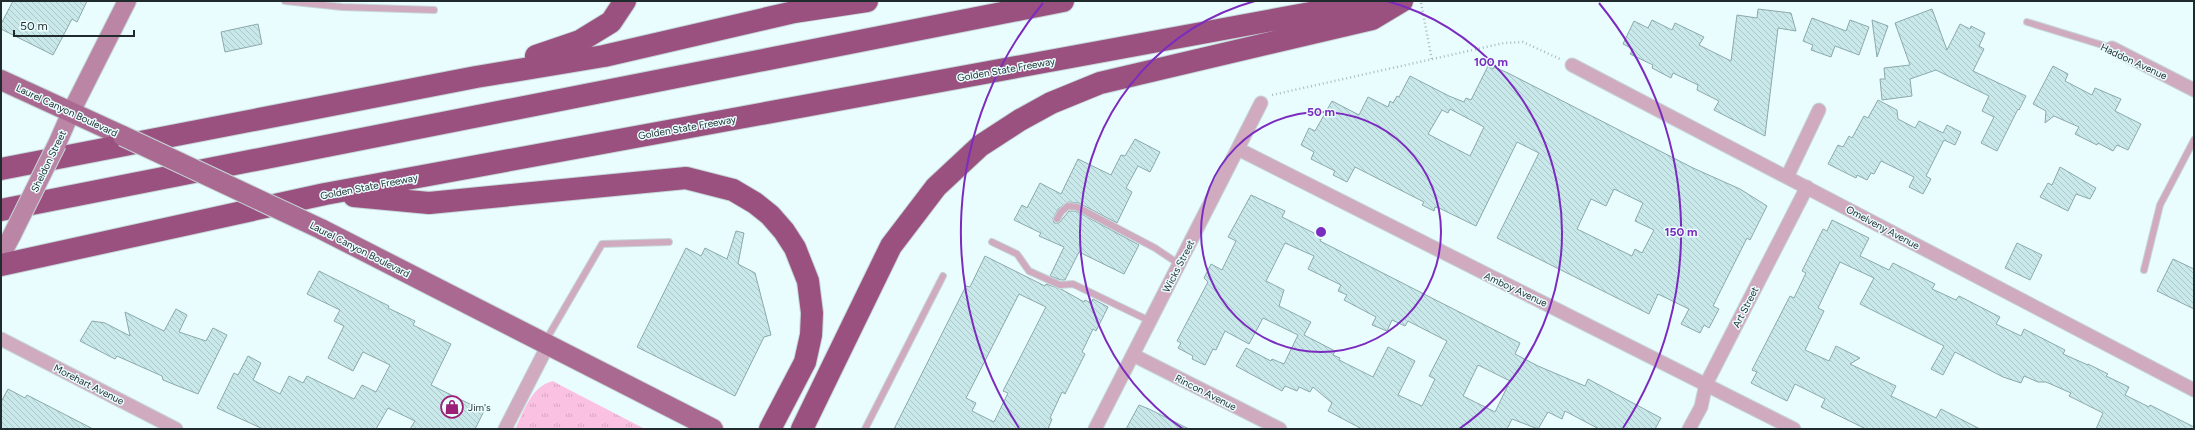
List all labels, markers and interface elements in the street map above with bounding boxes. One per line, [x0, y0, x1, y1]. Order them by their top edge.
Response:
scale bar [14, 12, 134, 38]
text: 50 m [20, 19, 48, 33]
street label: Haddon Avenue [2098, 40, 2170, 83]
street label: Golden State Freeway [956, 54, 1057, 85]
text: 100 m [1474, 55, 1508, 69]
street label: Laurel Canyon Boulevard [14, 81, 120, 140]
text: 50 m [1307, 105, 1335, 119]
street label: Golden State Freeway [637, 112, 738, 143]
street label: Sheldon Street [28, 128, 69, 194]
street label: Golden State Freeway [319, 171, 420, 202]
street label: Omelveny Avenue [1844, 203, 1922, 253]
street label: Laurel Canyon Boulevard [308, 219, 412, 280]
centre of rings [1314, 225, 1328, 239]
text: 150 m [1664, 225, 1698, 239]
street label: Wicks Street [1160, 238, 1197, 295]
street label: Amboy Avenue [1482, 269, 1550, 310]
street label: Art Street [1730, 284, 1761, 330]
street label: Morehart Avenue [51, 361, 127, 408]
street label: Rincon Avenue [1173, 371, 1239, 414]
shop icon: Jim's [439, 394, 465, 420]
place label: Jim's [468, 401, 491, 414]

